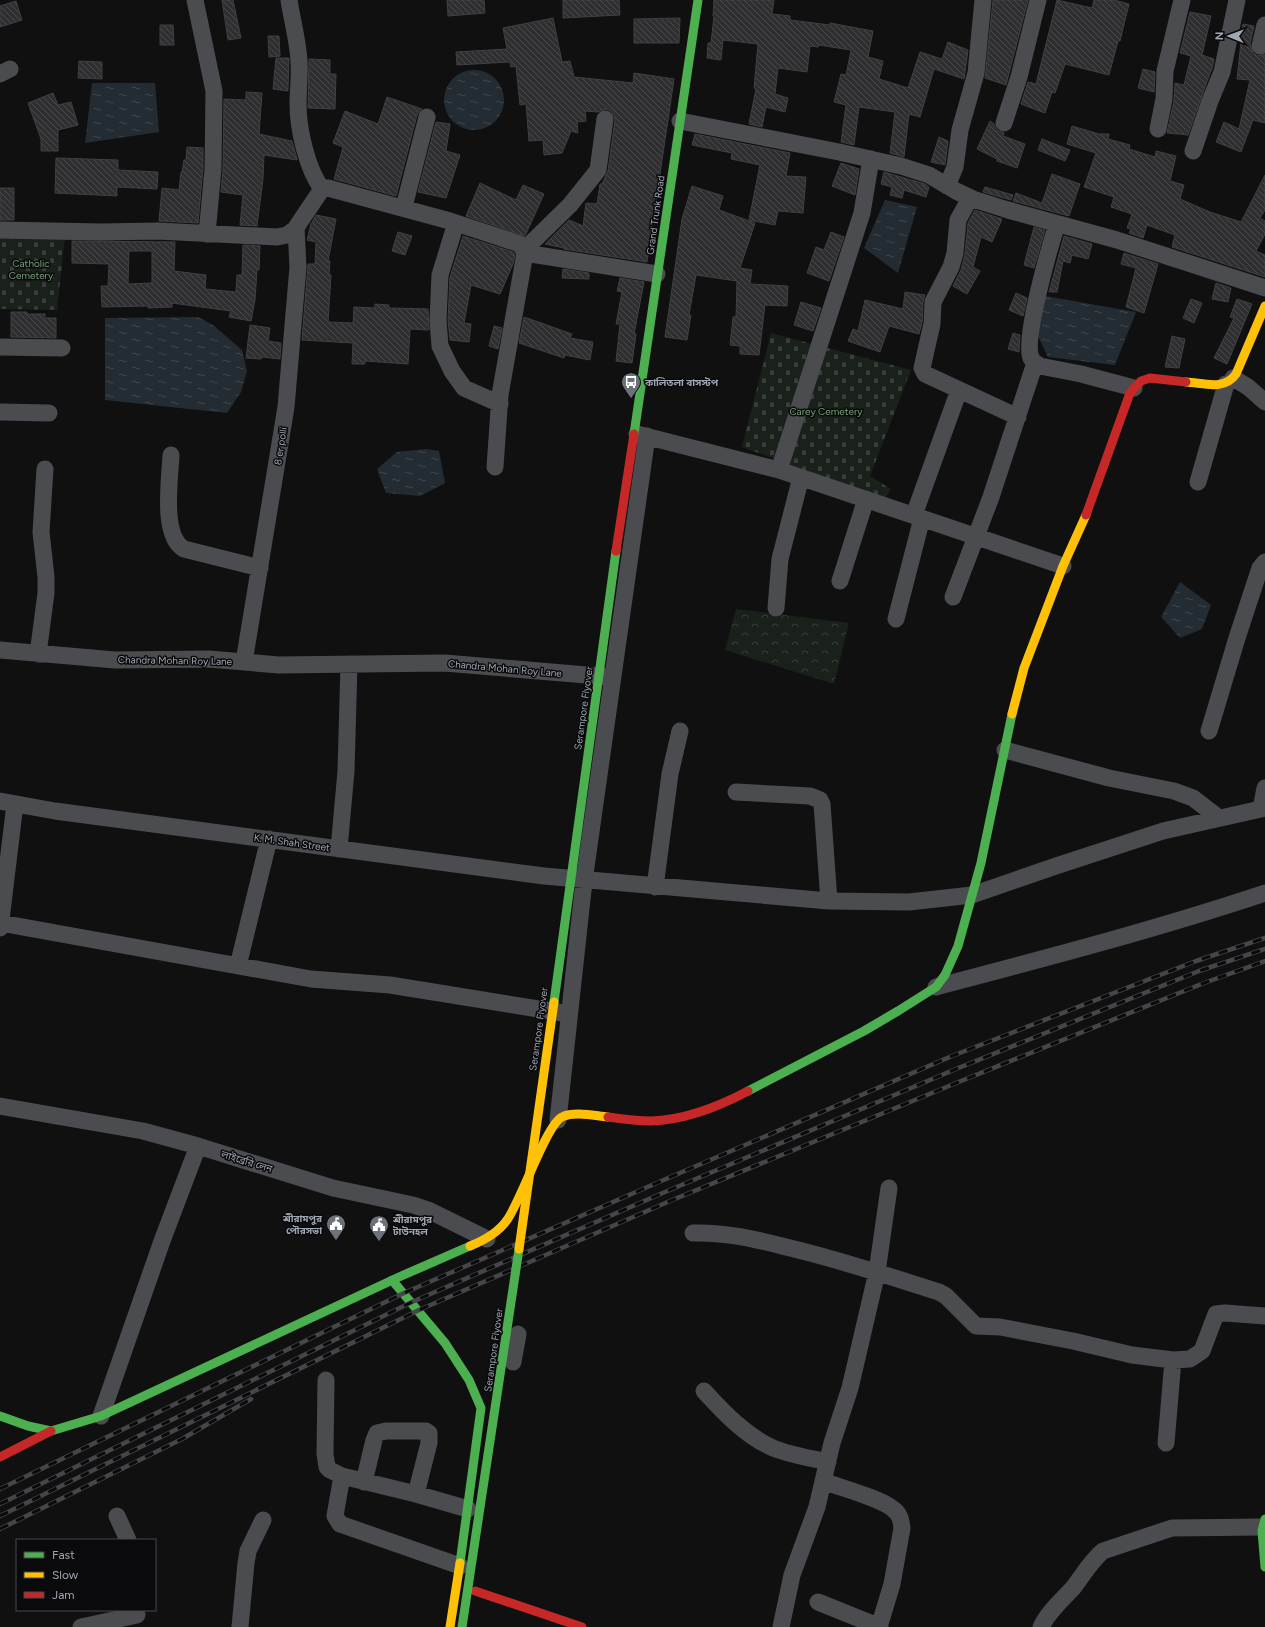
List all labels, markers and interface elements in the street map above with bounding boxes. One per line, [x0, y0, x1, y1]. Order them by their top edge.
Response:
north arrow [1209, 16, 1249, 56]
text: N [1213, 31, 1226, 40]
street label: Grand Trunk Road [643, 174, 668, 256]
park label: Catholic Cemetery [9, 257, 54, 282]
bus stop icon: কালিতলা বাসস্টপ [620, 371, 642, 399]
place label: কালিতলা বাসস্টপ [644, 376, 719, 389]
park label: Carey Cemetery [789, 405, 863, 418]
street label: 8 er polli [271, 426, 290, 466]
street label: Chandra Mohan Roy Lane [118, 653, 233, 668]
street label: Chandra Mohan Roy Lane [447, 657, 563, 680]
street label: Serampore Flyover [571, 665, 596, 751]
street label: K. M. Shah Street [253, 831, 331, 854]
street label: Serampore Flyover [526, 986, 551, 1072]
street label: লাইব্রেরি লেন [219, 1147, 275, 1176]
place label: শ্রীরামপুর পৌরসভা [282, 1212, 323, 1237]
public building icon: শ্রীরামপুর পৌরসভা [325, 1213, 347, 1241]
place label: শ্রীরামপুর টাউনহল [392, 1213, 433, 1238]
public building icon: শ্রীরামপুর টাউনহল [368, 1214, 390, 1242]
street label: Serampore Flyover [481, 1307, 506, 1393]
legend [16, 1539, 156, 1611]
text: Fast [52, 1548, 75, 1562]
text: Slow [52, 1568, 79, 1582]
text: Jam [52, 1588, 75, 1602]

